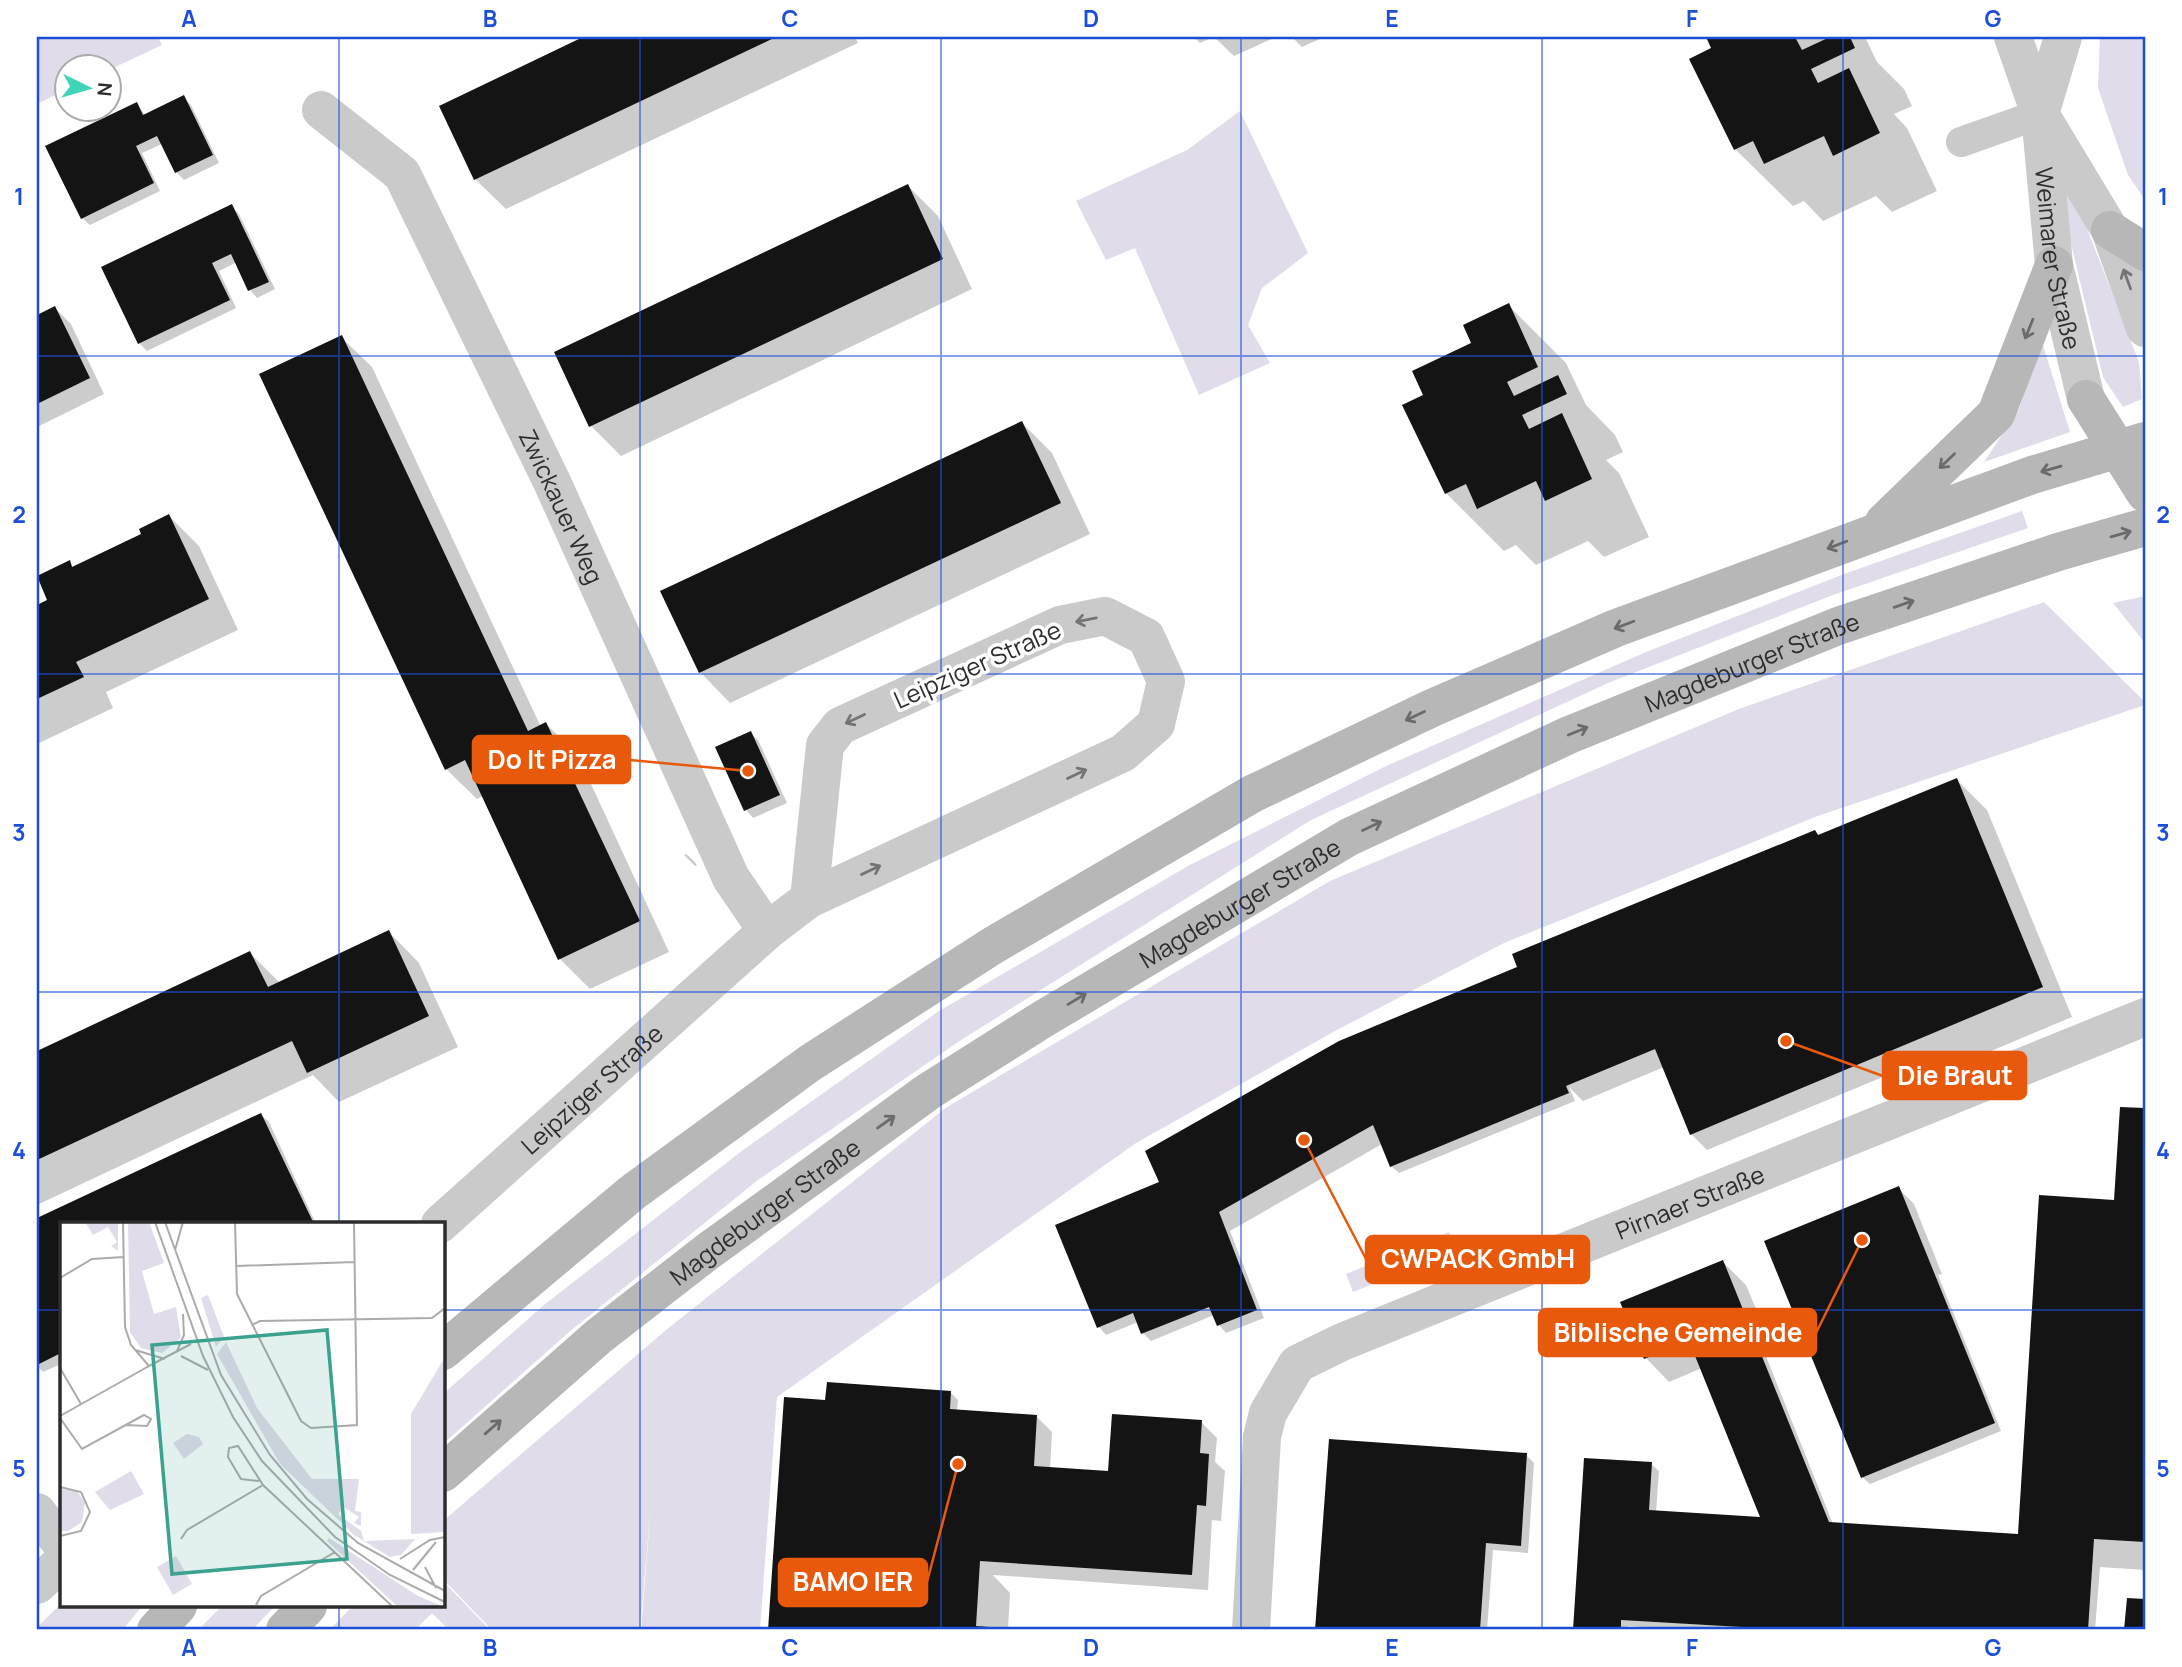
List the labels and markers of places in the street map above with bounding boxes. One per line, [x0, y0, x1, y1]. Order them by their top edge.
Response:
callout: Do It Pizza [473, 736, 630, 783]
callout: Die Braut [1883, 1052, 2026, 1099]
callout: CWPACK GmbH [1366, 1236, 1589, 1283]
callout: Biblische Gemeinde [1539, 1309, 1816, 1356]
callout: BAMO IER [779, 1559, 927, 1606]

